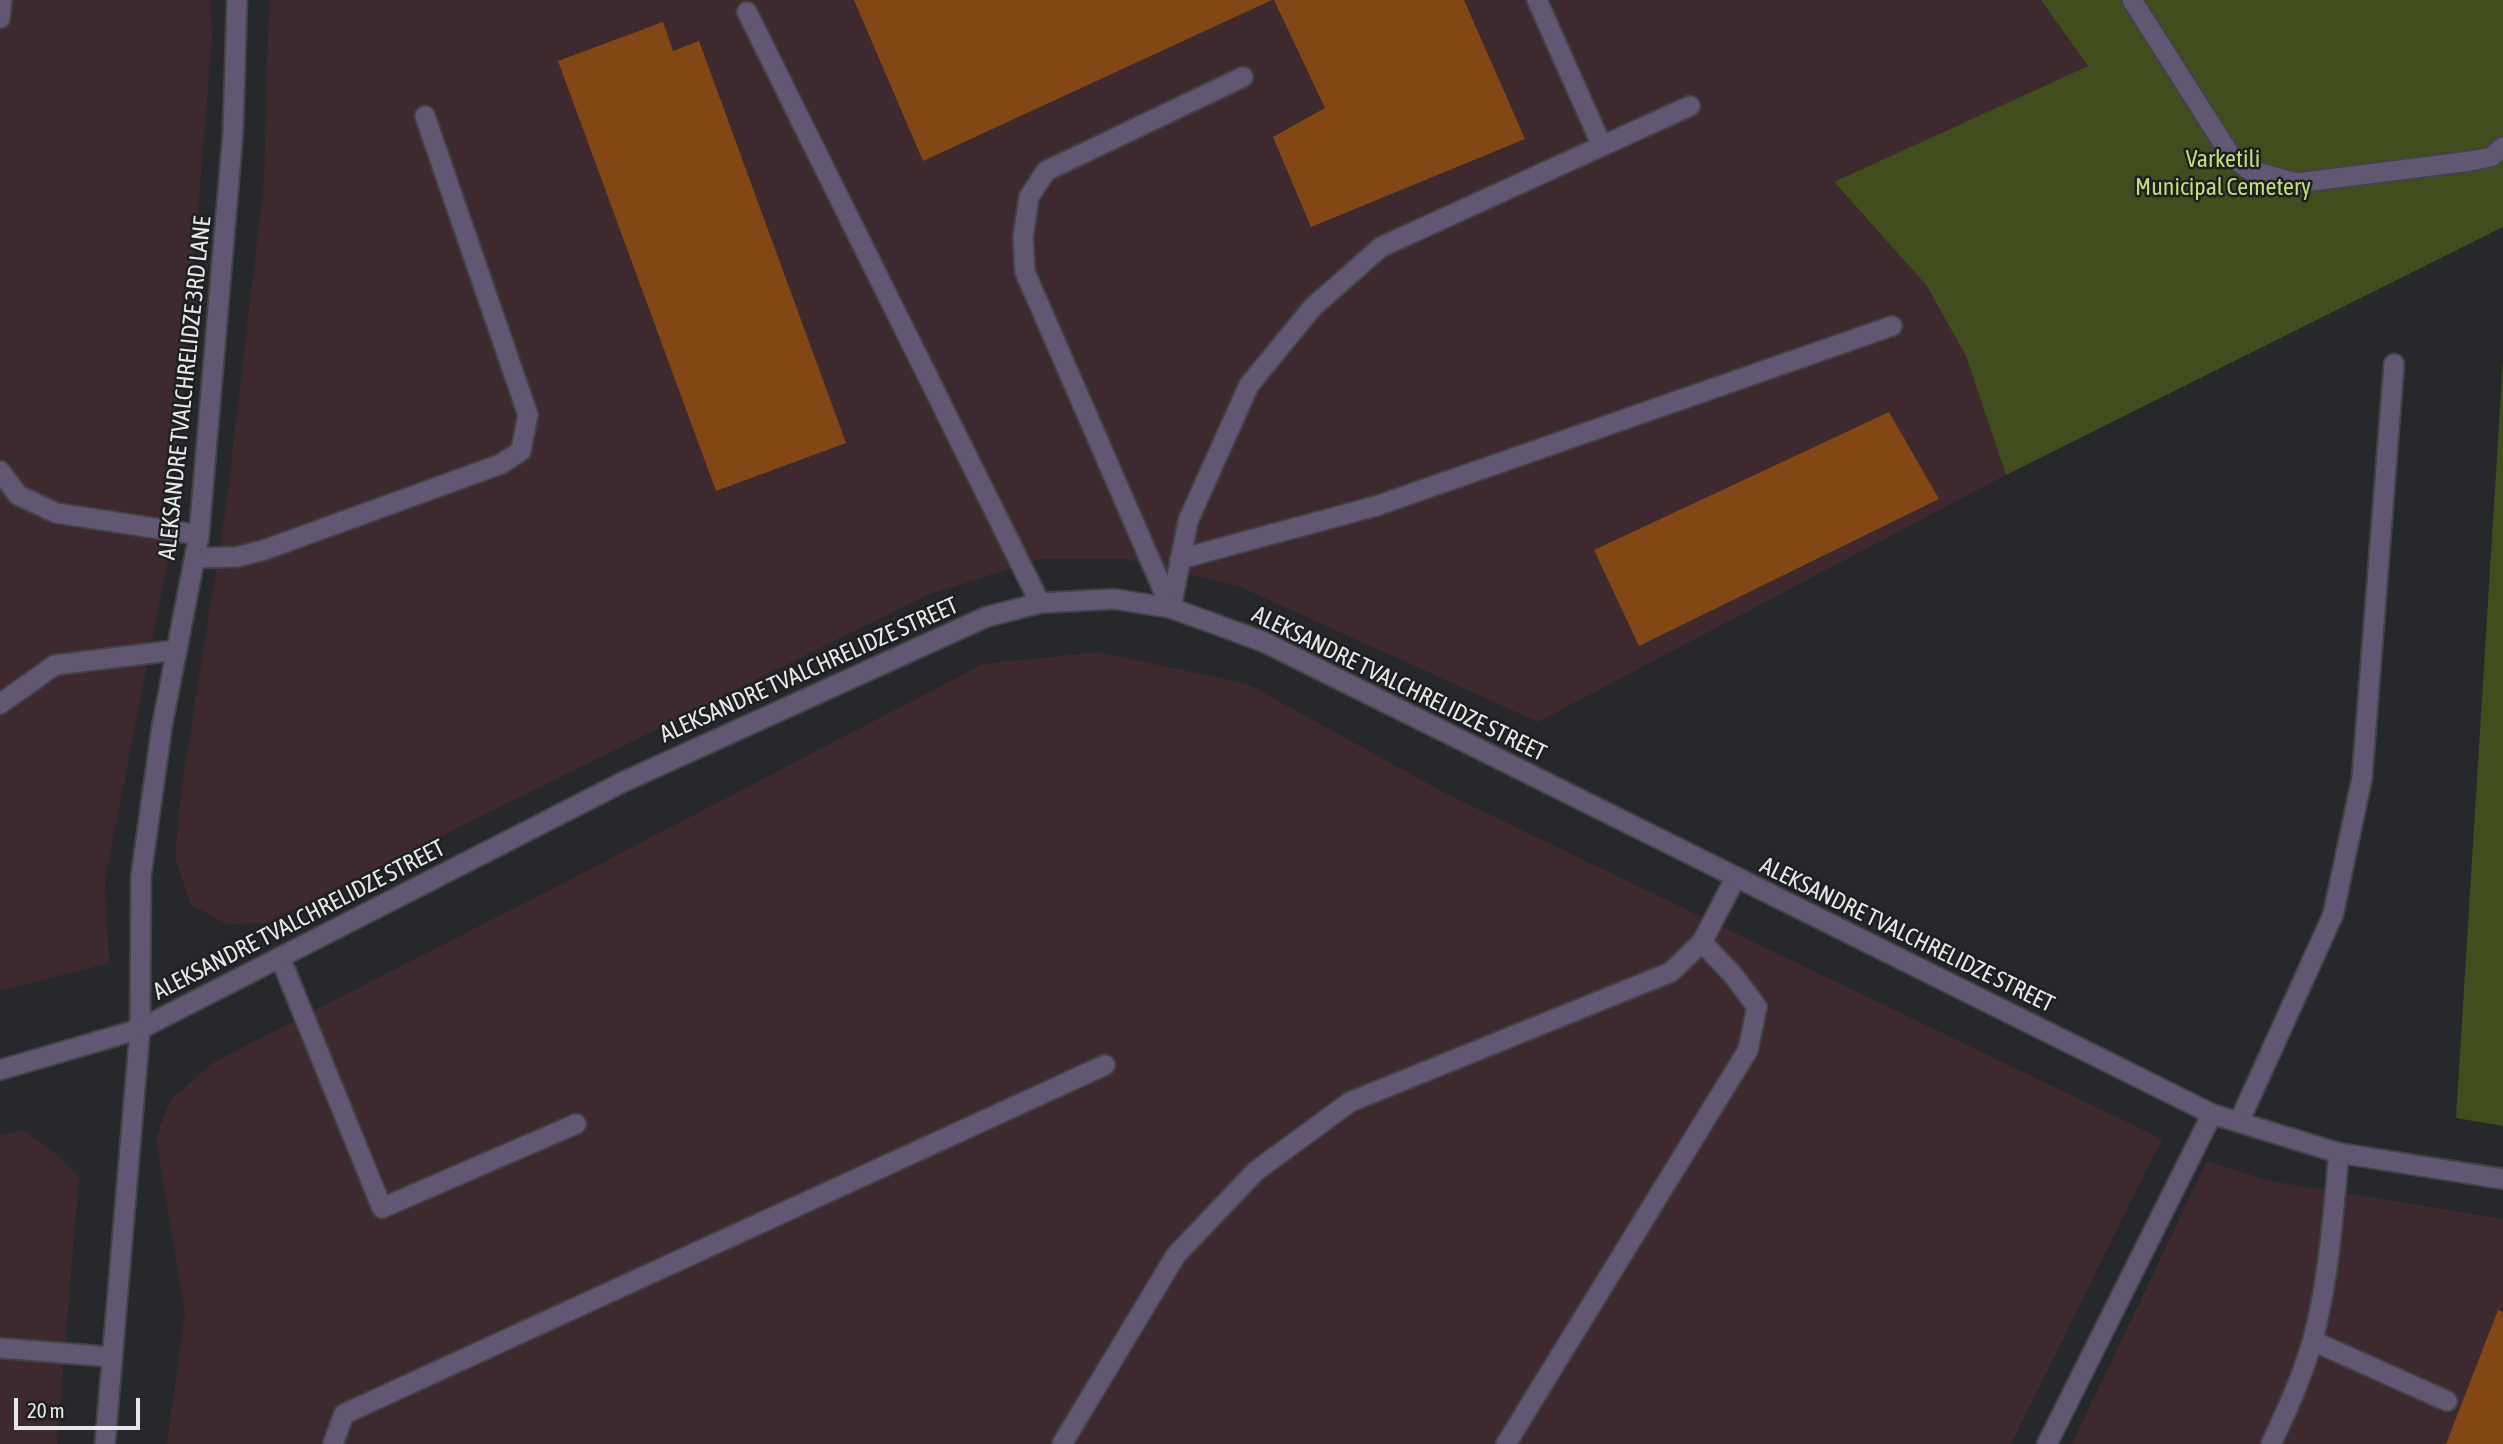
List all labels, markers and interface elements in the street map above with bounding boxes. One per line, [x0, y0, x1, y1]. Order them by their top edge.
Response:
park label: Varketili Municipal Cemetery [2135, 145, 2311, 201]
street label: ALEKSANDRE TVALCHRELIDZE 3RD LANE [153, 215, 217, 561]
street label: ALEKSANDRE TVALCHRELIDZE STREET [655, 591, 963, 749]
street label: ALEKSANDRE TVALCHRELIDZE STREET [1247, 600, 1551, 768]
street label: ALEKSANDRE TVALCHRELIDZE STREET [148, 834, 450, 1006]
street label: ALEKSANDRE TVALCHRELIDZE STREET [1755, 851, 2059, 1019]
scale bar [18, 1384, 144, 1428]
text: 20 m [27, 1398, 65, 1422]

